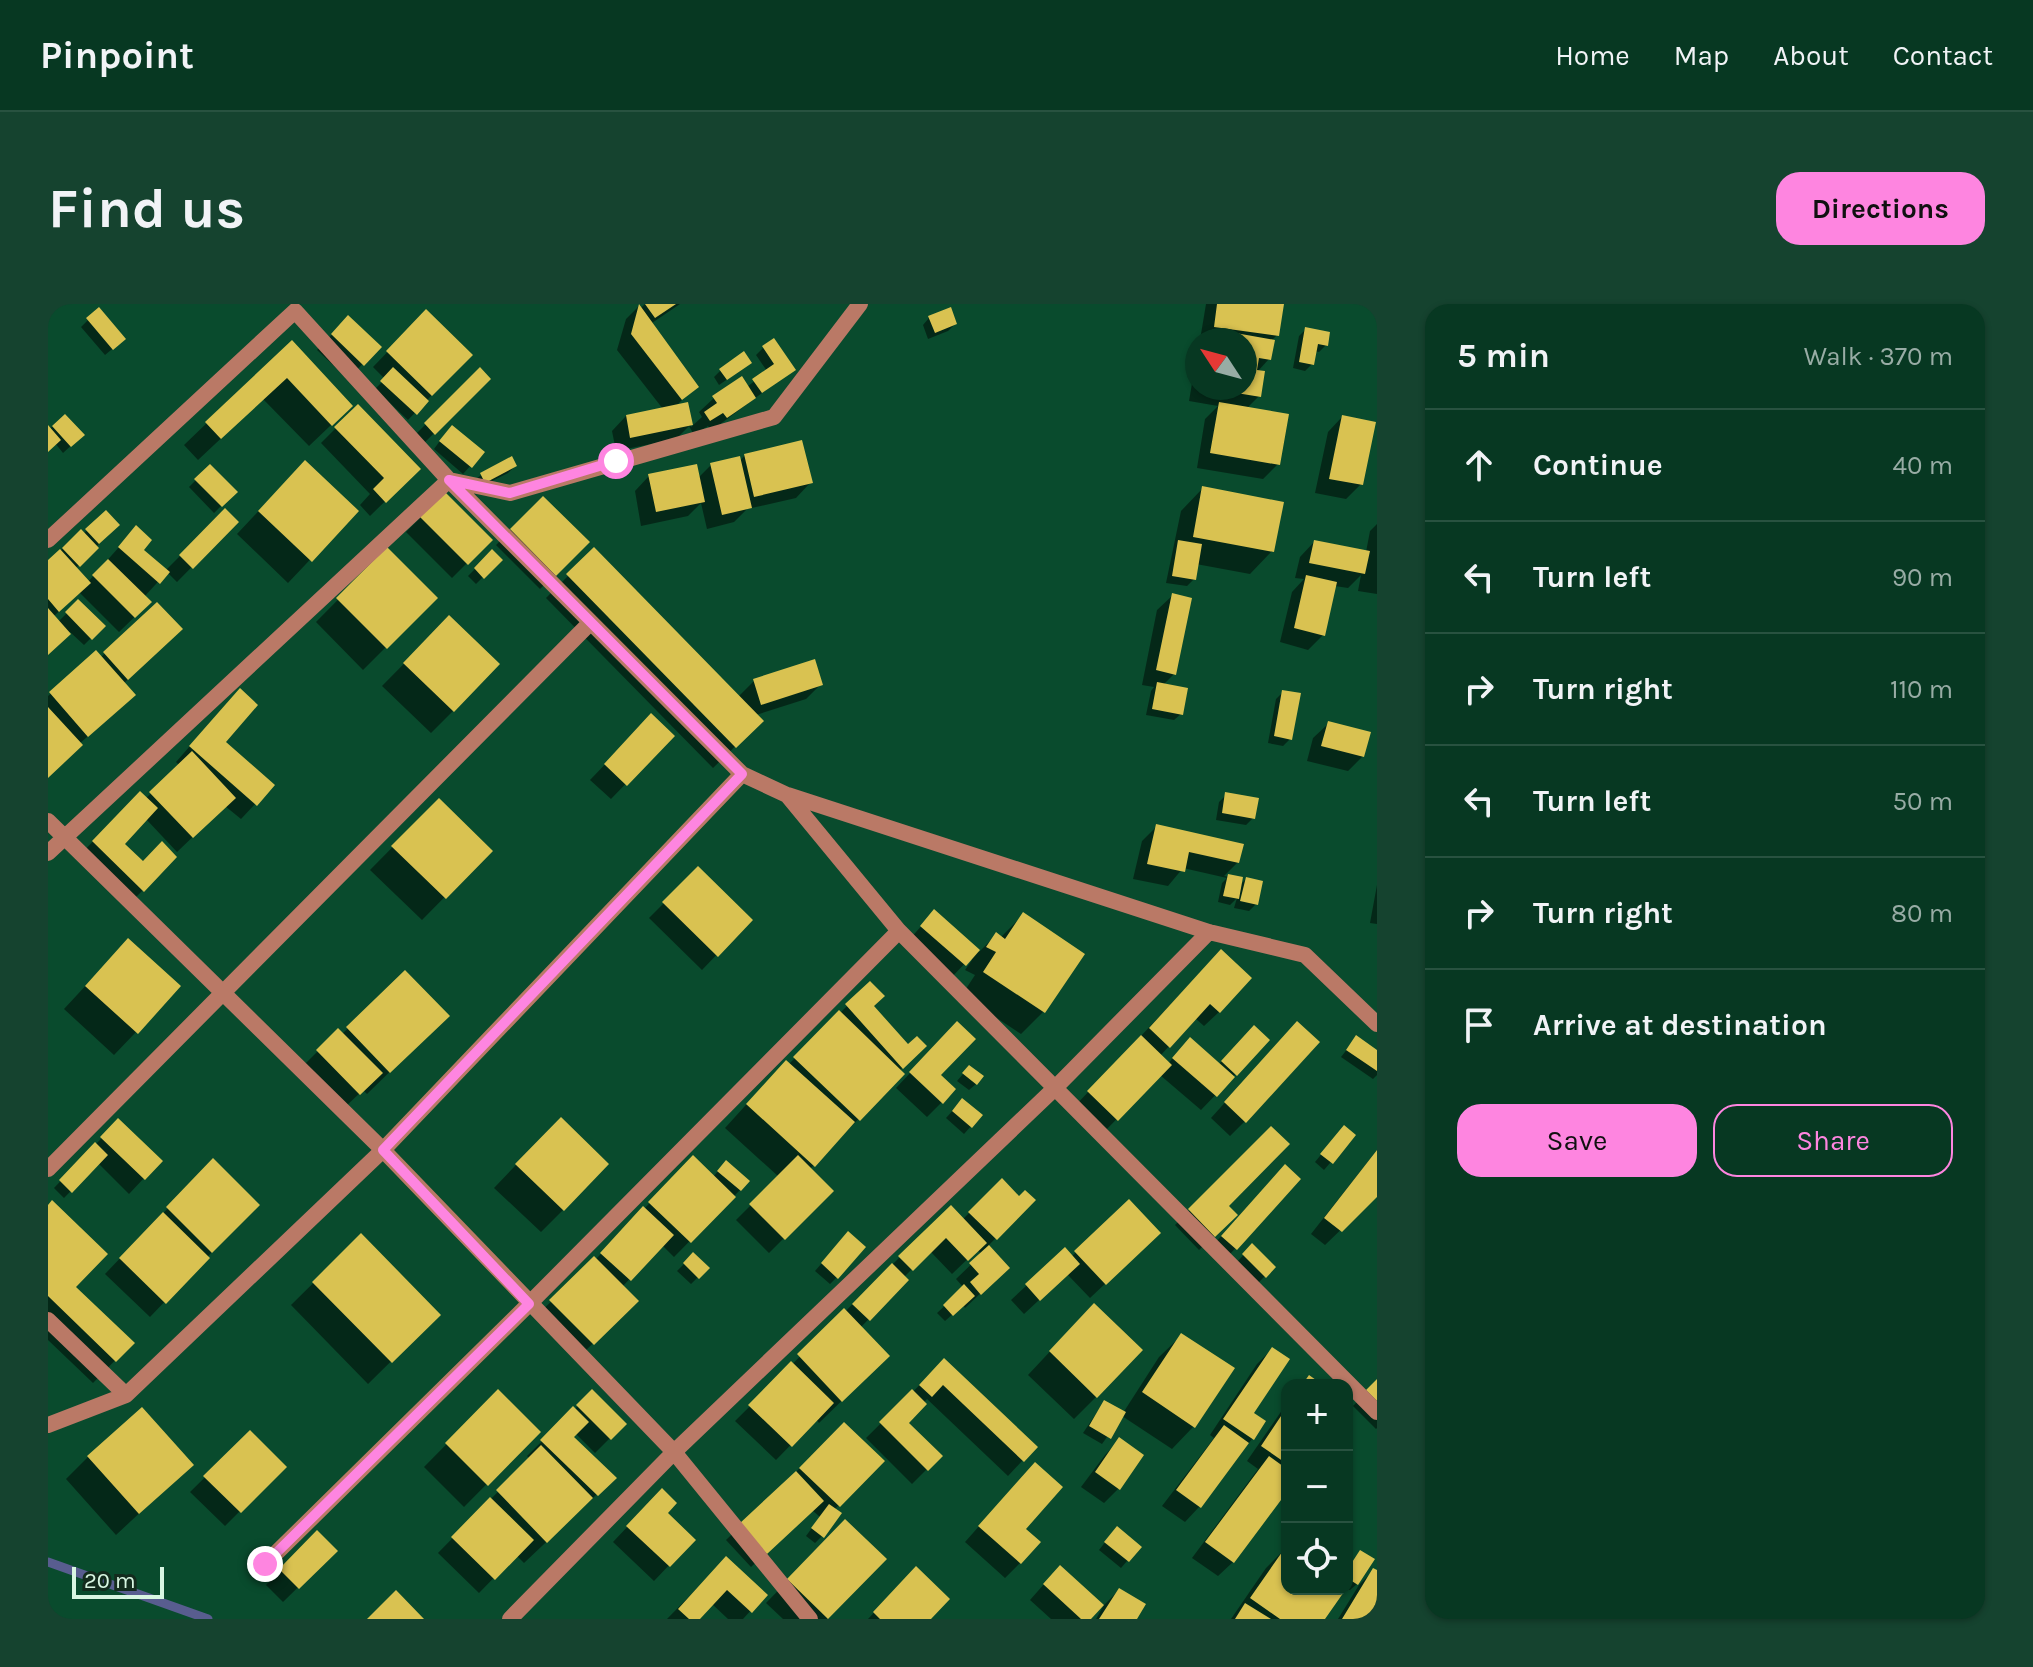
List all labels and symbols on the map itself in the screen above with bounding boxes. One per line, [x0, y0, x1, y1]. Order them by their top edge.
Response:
north arrow [1185, 328, 1257, 400]
route start [598, 443, 634, 479]
route end [247, 1546, 283, 1582]
scale bar [72, 1563, 164, 1599]

